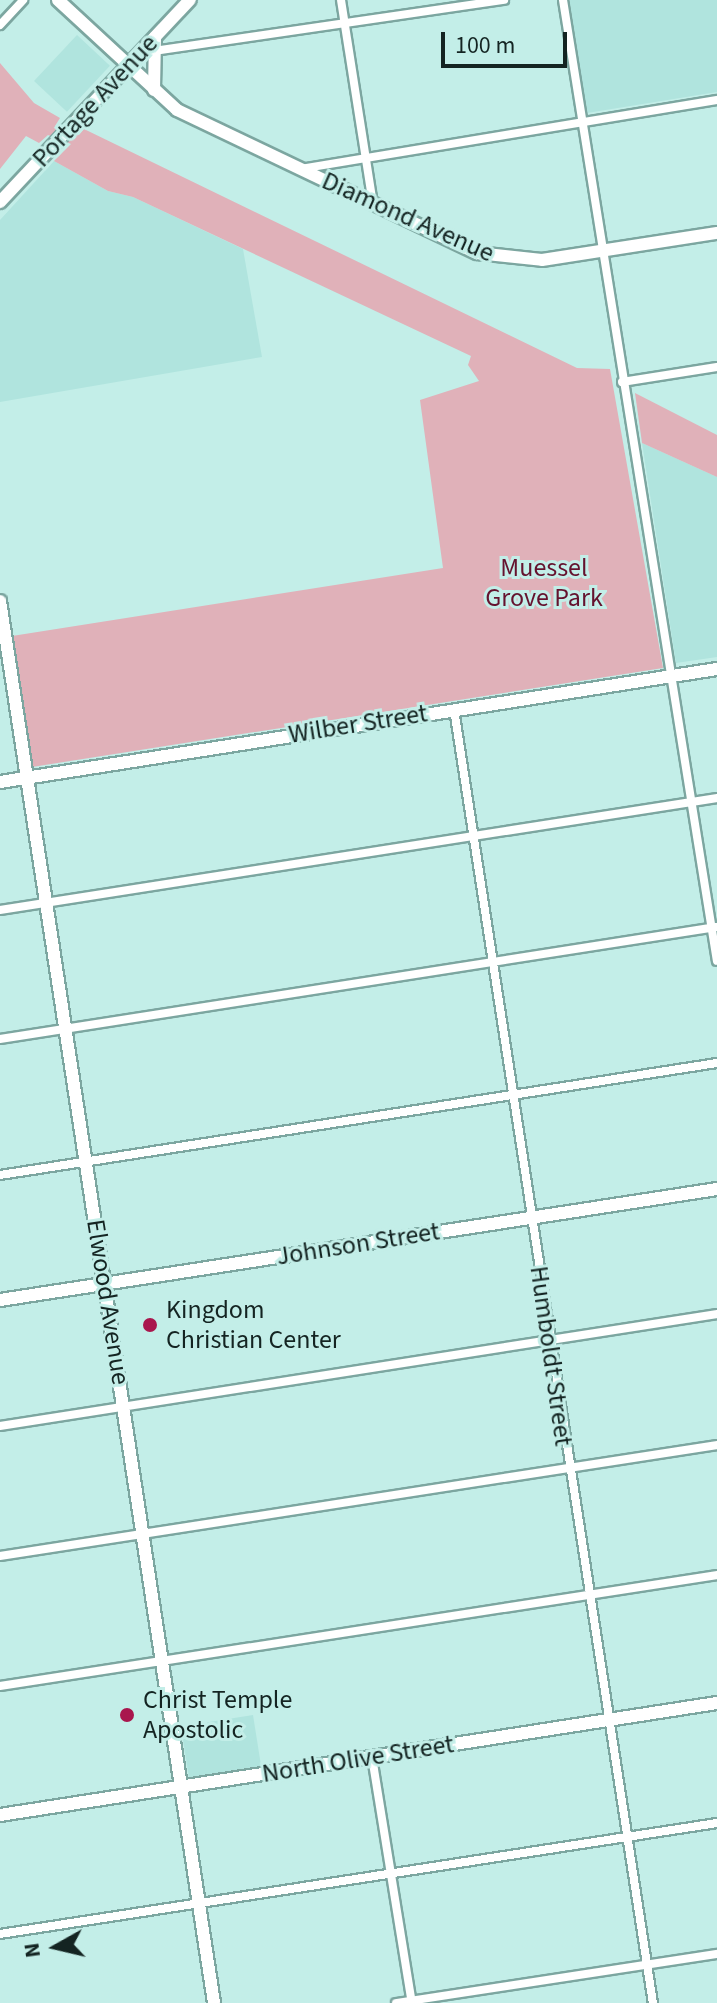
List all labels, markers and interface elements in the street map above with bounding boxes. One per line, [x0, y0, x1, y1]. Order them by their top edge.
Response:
scale bar [445, 16, 571, 66]
street label: Portage Avenue [26, 28, 164, 174]
text: 100 m [455, 28, 515, 63]
street label: Diamond Avenue [317, 165, 499, 269]
park label: Muessel Grove Park [485, 552, 603, 614]
street label: Wilber Street [286, 698, 430, 750]
street label: Johnson Street [274, 1216, 442, 1272]
street label: Elwood Avenue [80, 1217, 136, 1387]
street label: Humboldt Street [523, 1264, 579, 1448]
place label: Kingdom Christian Center [166, 1294, 341, 1356]
marker: Kingdom Christian Center [141, 1316, 159, 1334]
place label: Christ Temple Apostolic [143, 1684, 292, 1746]
marker: Christ Temple Apostolic [118, 1706, 136, 1724]
street label: North Olive Street [260, 1728, 456, 1790]
north arrow [16, 1907, 96, 1987]
text: N [15, 1941, 49, 1960]

